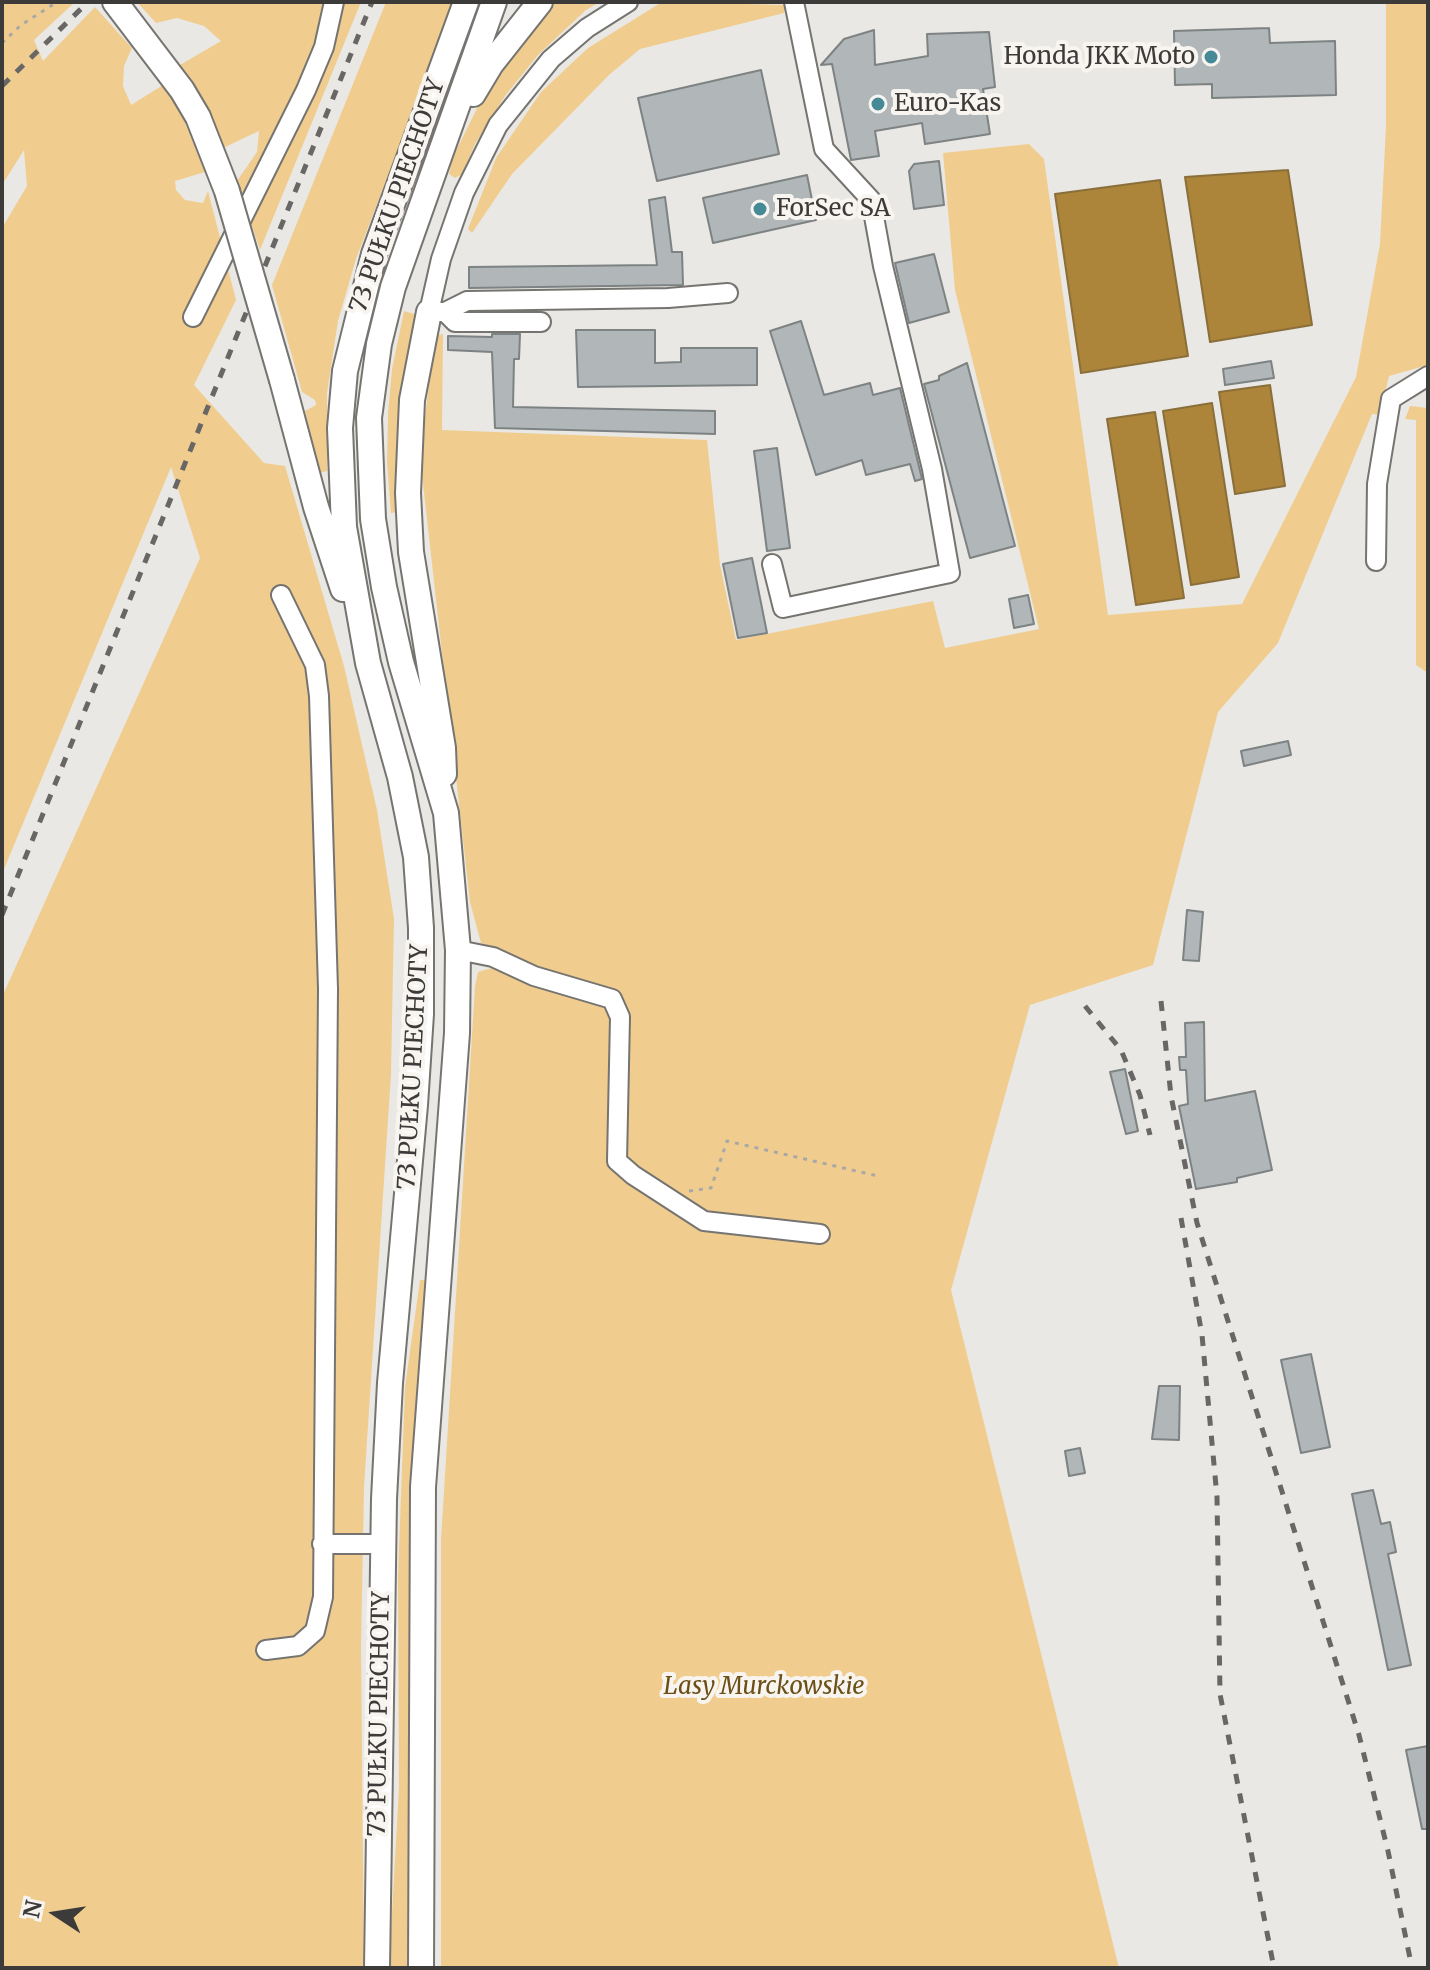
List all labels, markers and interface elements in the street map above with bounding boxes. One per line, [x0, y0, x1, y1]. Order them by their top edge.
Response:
place label: Honda JKK Moto [1003, 43, 1195, 71]
marker: Honda JKK Moto [1202, 48, 1220, 66]
street label: 73 PUŁKU PIECHOTY [344, 75, 452, 317]
place label: Euro-Kas [894, 90, 1001, 118]
marker: Euro-Kas [869, 95, 887, 113]
place label: ForSec SA [776, 195, 890, 223]
marker: ForSec SA [751, 200, 769, 218]
street label: 73 PUŁKU PIECHOTY [393, 944, 435, 1190]
street label: 73 PUŁKU PIECHOTY [363, 1591, 397, 1837]
park label: Lasy Murckowskie [664, 1673, 864, 1701]
north arrow [16, 1874, 96, 1954]
text: N [17, 1898, 48, 1920]

